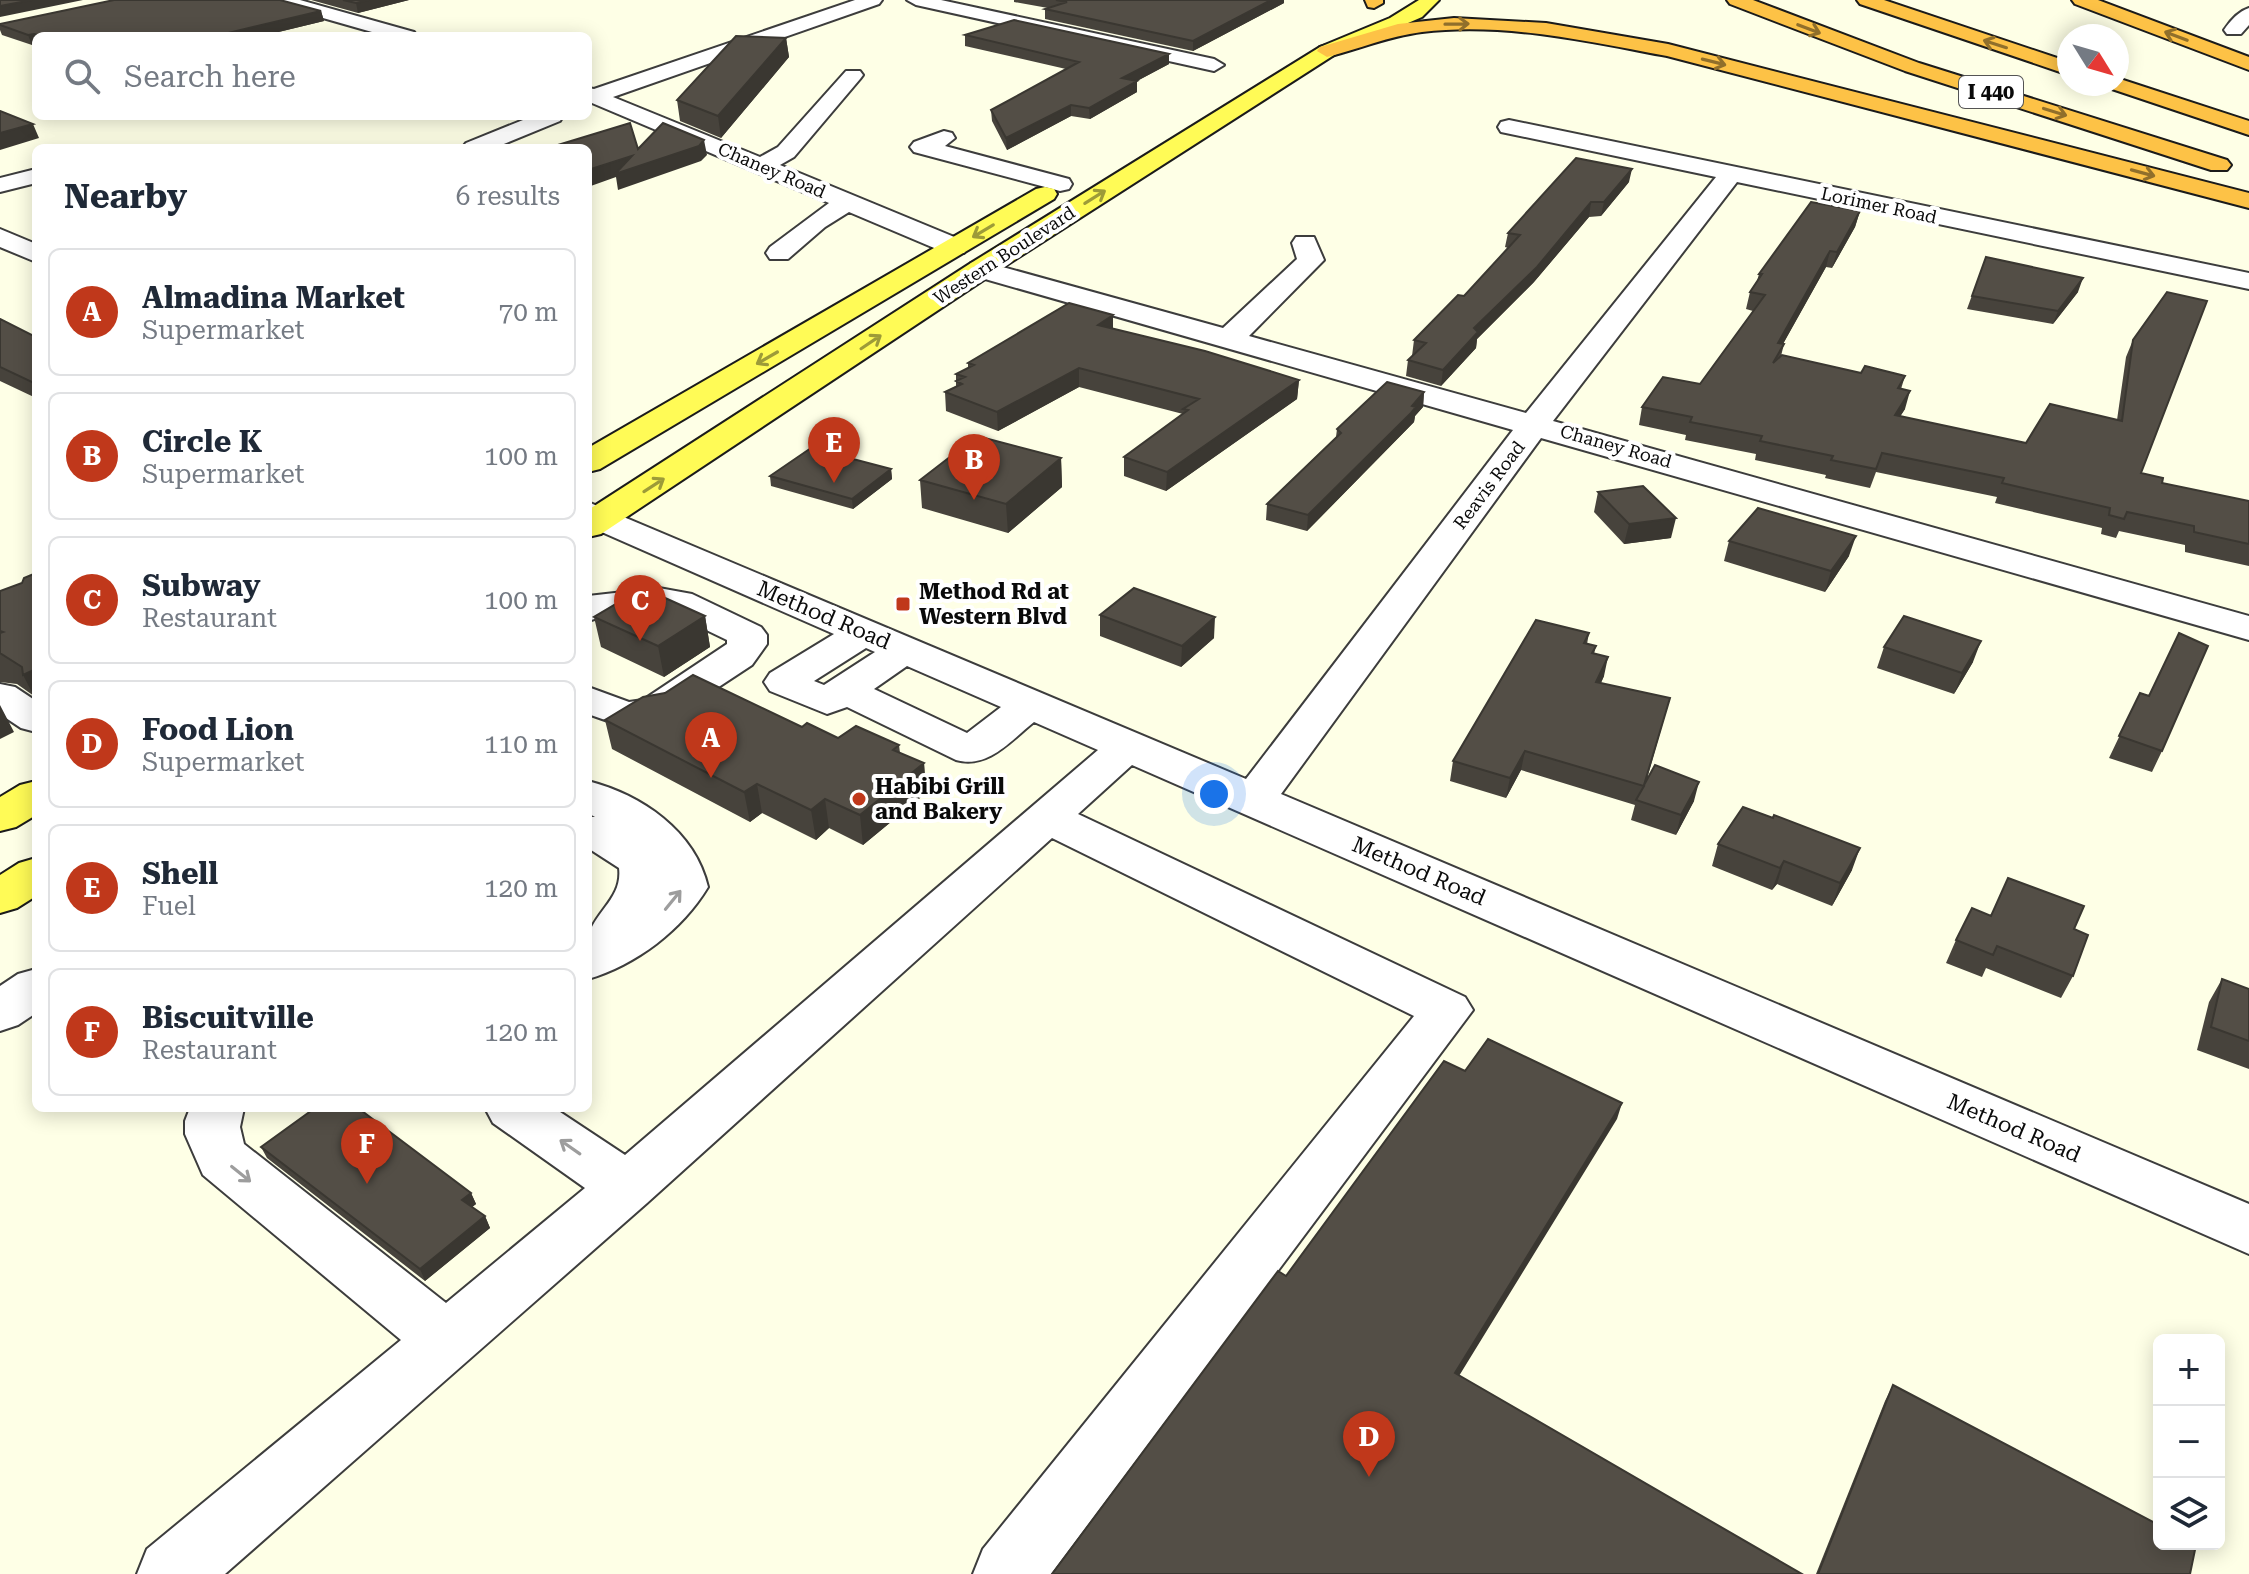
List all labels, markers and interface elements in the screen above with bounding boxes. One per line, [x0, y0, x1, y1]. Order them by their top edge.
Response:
one-way arrow [1443, 16, 1470, 32]
one-way arrow [1796, 23, 1821, 37]
north arrow [2057, 24, 2129, 96]
one-way arrow [2164, 28, 2189, 42]
search box [32, 32, 592, 120]
one-way arrow [1983, 36, 2008, 51]
icon: search [60, 54, 104, 98]
one-way arrow [1700, 56, 1726, 71]
text: Search here [124, 59, 296, 94]
road number: I 440 [1959, 76, 2023, 108]
one-way arrow [2042, 105, 2068, 120]
street label: Chaney Road [715, 138, 829, 202]
one-way arrow [2130, 167, 2156, 182]
text: Nearby [64, 176, 187, 216]
text: 6 results [456, 181, 560, 211]
street label: Lorimer Road [1819, 182, 1939, 228]
one-way arrow [1083, 189, 1106, 205]
street label: Western Boulevard [929, 201, 1079, 309]
one-way arrow [972, 223, 995, 239]
text: Almadina Market [142, 280, 405, 315]
text: A [83, 297, 101, 327]
text: 70 m [499, 297, 558, 327]
text: Supermarket [142, 315, 305, 345]
one-way arrow [860, 334, 882, 350]
one-way arrow [756, 351, 780, 366]
pin: E [808, 417, 860, 483]
street label: Chaney Road [1558, 420, 1675, 472]
text: Circle K [142, 424, 262, 459]
pin: B [948, 434, 1000, 500]
street label: Reavis Road [1449, 436, 1529, 533]
text: B [83, 441, 101, 471]
text: 100 m [484, 441, 558, 471]
text: Supermarket [142, 459, 305, 489]
one-way arrow [642, 476, 665, 492]
text: Subway [142, 568, 261, 603]
pin: C [614, 575, 666, 641]
street label: Method Road [754, 576, 894, 654]
place label: Method Rd at Western Blvd [919, 579, 1069, 629]
text: C [83, 585, 101, 615]
text: 100 m [484, 585, 558, 615]
marker: Method Rd at Western Blvd [894, 595, 912, 613]
text: Restaurant [142, 603, 277, 633]
text: Food Lion [142, 712, 294, 747]
pin: A [685, 712, 737, 778]
text: D [82, 729, 102, 759]
text: 110 m [484, 729, 558, 759]
text: Supermarket [142, 747, 305, 777]
place label: Habibi Grill and Bakery [875, 774, 1005, 824]
your location [1194, 774, 1234, 814]
marker: Habibi Grill and Bakery [850, 790, 868, 808]
street label: Method Road [1349, 832, 1489, 910]
text: Shell [142, 856, 218, 891]
text: E [84, 873, 100, 903]
text: 120 m [484, 873, 558, 903]
one-way arrow [664, 890, 682, 911]
text: Fuel [142, 891, 196, 921]
text: Biscuitville [142, 1000, 314, 1035]
text: F [84, 1017, 100, 1047]
text: 120 m [484, 1017, 558, 1047]
text: Restaurant [142, 1035, 277, 1065]
street label: Method Road [1944, 1089, 2084, 1167]
pin: F [341, 1118, 393, 1184]
one-way arrow [559, 1139, 581, 1155]
one-way arrow [230, 1165, 251, 1182]
map controls [2153, 1334, 2225, 1550]
button: + [2153, 1334, 2225, 1406]
button: − [2153, 1406, 2225, 1478]
pin: D [1343, 1411, 1395, 1477]
button: layers [2153, 1478, 2225, 1550]

